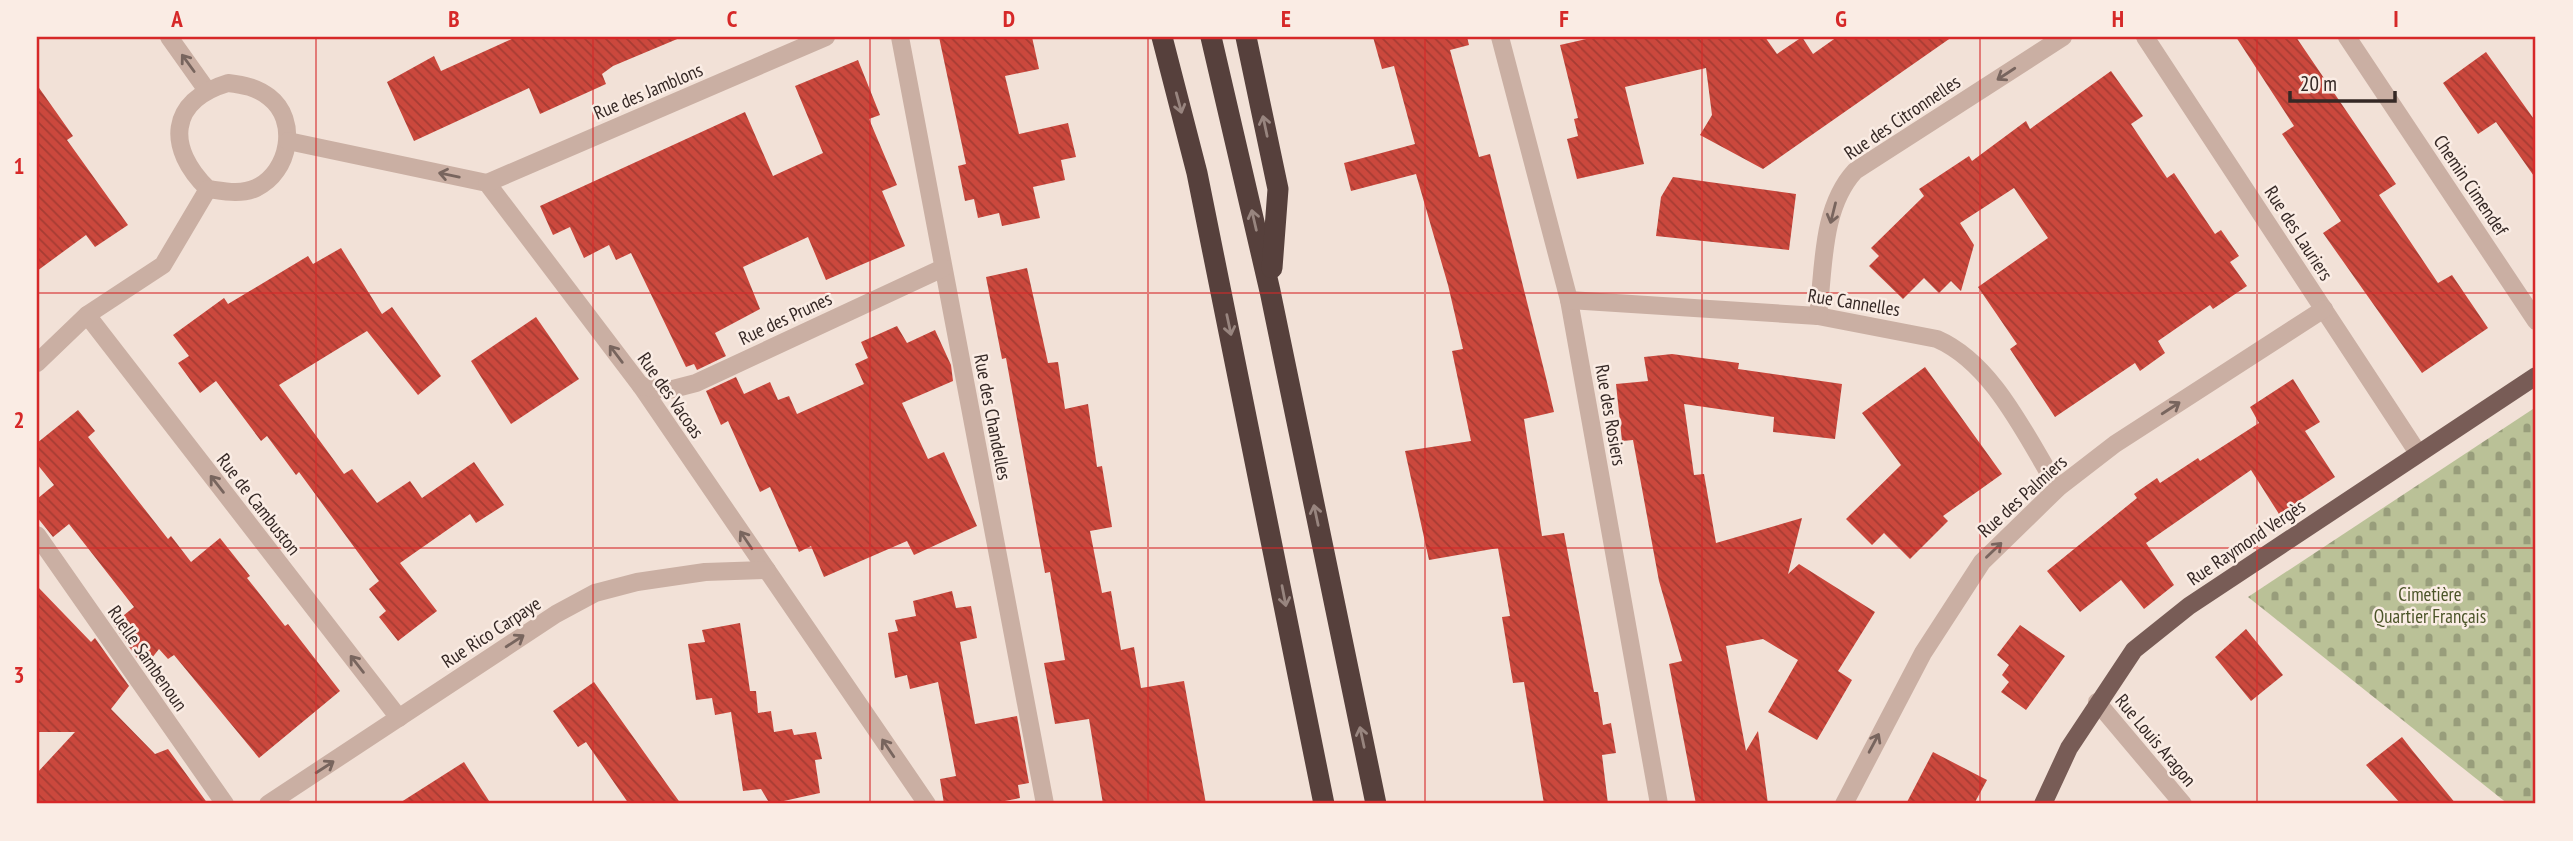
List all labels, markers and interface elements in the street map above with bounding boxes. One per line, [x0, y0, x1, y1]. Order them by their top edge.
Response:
text: A [170, 4, 183, 33]
text: B [448, 4, 460, 33]
text: C [727, 4, 738, 33]
text: D [1003, 4, 1015, 33]
text: E [1281, 4, 1291, 33]
text: F [1559, 4, 1569, 33]
text: G [1835, 4, 1847, 33]
text: H [2112, 4, 2124, 33]
text: I [2393, 4, 2399, 33]
one-way arrow [180, 54, 195, 73]
street label: Rue des Jamblons [590, 57, 706, 125]
scale bar [2290, 60, 2394, 104]
one-way arrow [1996, 67, 2016, 81]
street label: Rue des Citronnelles [1839, 69, 1965, 165]
text: 20 m [2300, 70, 2337, 97]
one-way arrow [1173, 91, 1186, 114]
one-way arrow [1257, 115, 1271, 138]
street label: Chemin Cimendef [2429, 130, 2514, 241]
text: 1 [14, 151, 25, 180]
one-way arrow [438, 168, 461, 182]
street label: Rue des Lauriers [2260, 181, 2338, 285]
one-way arrow [1826, 201, 1839, 223]
one-way arrow [1246, 209, 1260, 232]
street label: Rue Cannelles [1806, 283, 1902, 321]
street label: Rue des Prunes [735, 286, 835, 350]
one-way arrow [1222, 313, 1236, 336]
one-way arrow [608, 345, 623, 363]
street label: Rue des Vacoas [633, 347, 709, 443]
street label: Rue des Chandelles [969, 352, 1017, 482]
street label: Rue des Rosiers [1590, 363, 1632, 467]
one-way arrow [2160, 401, 2180, 415]
text: 2 [14, 405, 25, 434]
street label: Rue de Cambuston [212, 448, 306, 560]
street label: Rue des Palmiers [1972, 450, 2072, 542]
one-way arrow [210, 475, 225, 494]
street label: Rue Raymond Vergès [2182, 494, 2310, 590]
one-way arrow [1309, 504, 1323, 527]
one-way arrow [739, 531, 753, 550]
one-way arrow [1985, 542, 2002, 559]
park label: Cimetière Quartier Français [2374, 582, 2486, 628]
one-way arrow [1277, 584, 1291, 607]
street label: Rue Rico Carpaye [437, 591, 545, 673]
street label: Ruelle Sambenoun [103, 601, 193, 715]
one-way arrow [504, 634, 524, 648]
one-way arrow [349, 655, 364, 674]
text: 3 [14, 660, 25, 689]
street label: Rue Louis Aragon [2110, 689, 2202, 791]
one-way arrow [1355, 726, 1369, 749]
one-way arrow [1868, 733, 1881, 754]
one-way arrow [881, 739, 895, 758]
one-way arrow [315, 759, 334, 774]

